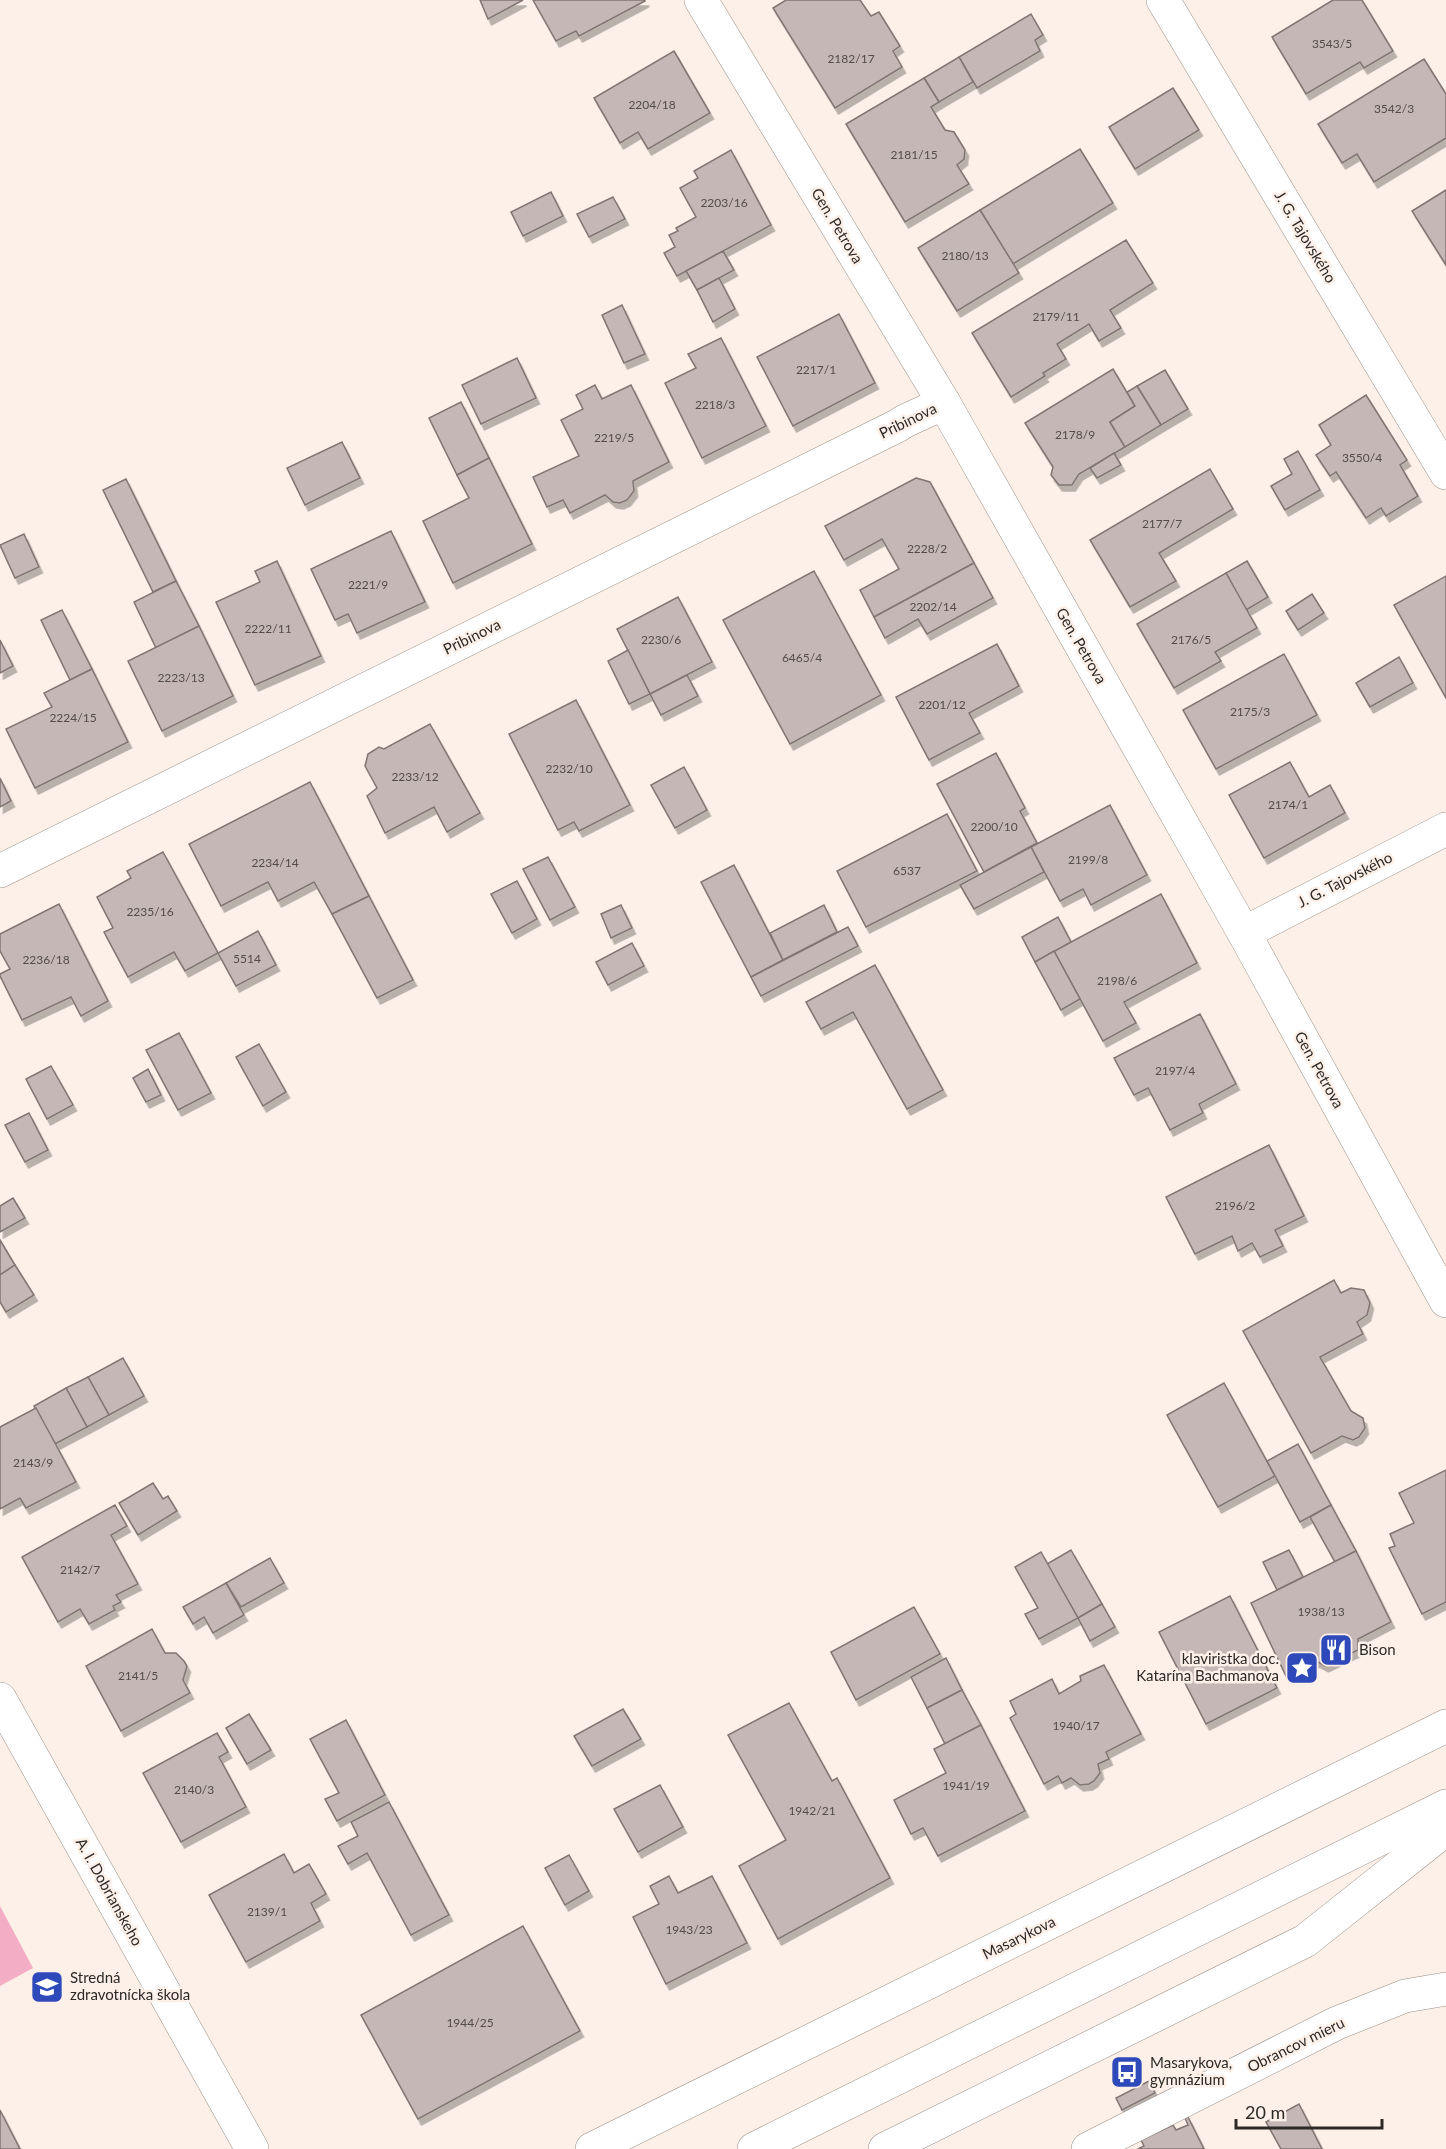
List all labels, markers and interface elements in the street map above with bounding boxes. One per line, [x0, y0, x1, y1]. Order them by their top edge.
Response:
house number: 3543/5 [1312, 36, 1352, 51]
house number: 2182/17 [827, 51, 875, 66]
house number: 2204/18 [628, 97, 676, 112]
house number: 3542/3 [1374, 101, 1414, 116]
house number: 2181/15 [890, 147, 938, 162]
street label: Gen. Petrova [808, 184, 867, 266]
street label: J. G. Tajovského [1271, 187, 1340, 286]
house number: 2203/16 [700, 195, 748, 210]
house number: 2180/13 [941, 248, 989, 263]
house number: 2179/11 [1032, 309, 1080, 324]
house number: 2217/1 [796, 362, 836, 377]
house number: 2218/3 [695, 397, 735, 412]
street label: Pribinova [876, 399, 939, 442]
house number: 2178/9 [1055, 427, 1095, 442]
house number: 2219/5 [594, 430, 634, 445]
house number: 3550/4 [1342, 450, 1382, 465]
house number: 2177/7 [1142, 516, 1182, 531]
house number: 2228/2 [907, 541, 947, 556]
house number: 2221/9 [348, 577, 388, 592]
house number: 2202/14 [909, 599, 957, 614]
street label: Gen. Petrova [1053, 604, 1111, 687]
street label: Pribinova [440, 615, 503, 658]
house number: 2222/11 [244, 621, 292, 636]
house number: 2230/6 [641, 632, 681, 647]
house number: 2176/5 [1171, 632, 1211, 647]
house number: 6465/4 [782, 650, 822, 665]
house number: 2223/13 [157, 670, 205, 685]
house number: 2201/12 [918, 697, 966, 712]
house number: 2175/3 [1230, 704, 1270, 719]
house number: 2224/15 [49, 710, 97, 725]
house number: 2232/10 [545, 761, 593, 776]
house number: 2233/12 [391, 769, 439, 784]
house number: 2174/1 [1268, 797, 1308, 812]
house number: 2200/10 [970, 819, 1018, 834]
street label: J. G. Tajovského [1294, 847, 1395, 911]
house number: 2199/8 [1068, 852, 1108, 867]
house number: 2234/14 [251, 855, 299, 870]
house number: 6537 [893, 863, 921, 878]
house number: 2235/16 [126, 904, 174, 919]
house number: 5514 [233, 951, 261, 966]
house number: 2236/18 [22, 952, 70, 967]
house number: 2198/6 [1097, 973, 1137, 988]
street label: Gen. Petrova [1291, 1028, 1348, 1111]
house number: 2197/4 [1155, 1063, 1195, 1078]
house number: 2196/2 [1215, 1198, 1255, 1213]
house number: 2143/9 [13, 1455, 53, 1470]
house number: 2142/7 [60, 1562, 100, 1577]
house number: 1938/13 [1297, 1604, 1345, 1619]
restaurant icon: Bison [1318, 1632, 1354, 1668]
place label: Bison [1359, 1640, 1396, 1658]
place label: klaviristka doc. Katarína Bachmanova [1136, 1649, 1279, 1684]
place icon: klaviristka doc. Katarína Bachmanova [1284, 1650, 1320, 1686]
house number: 2141/5 [118, 1668, 158, 1683]
house number: 1940/17 [1052, 1718, 1100, 1733]
house number: 1941/19 [942, 1778, 990, 1793]
house number: 2140/3 [174, 1782, 214, 1797]
house number: 1942/21 [788, 1803, 836, 1818]
street label: A. I. Dobrianskeho [73, 1834, 147, 1949]
house number: 2139/1 [247, 1904, 287, 1919]
street label: Masarykova [979, 1912, 1058, 1962]
house number: 1943/23 [665, 1922, 713, 1937]
place label: Stredná zdravotnícka škola [70, 1968, 190, 2003]
school or university icon: Stredná zdravotnícka škola [29, 1969, 65, 2005]
street label: Obrancov mieru [1244, 2013, 1347, 2075]
house number: 1944/25 [446, 2015, 494, 2030]
place label: Masarykova, gymnázium [1150, 2053, 1232, 2088]
bus stop icon: Masarykova, gymnázium [1109, 2054, 1145, 2090]
scale bar [1236, 2092, 1382, 2130]
text: 20 m [1245, 2101, 1285, 2123]

